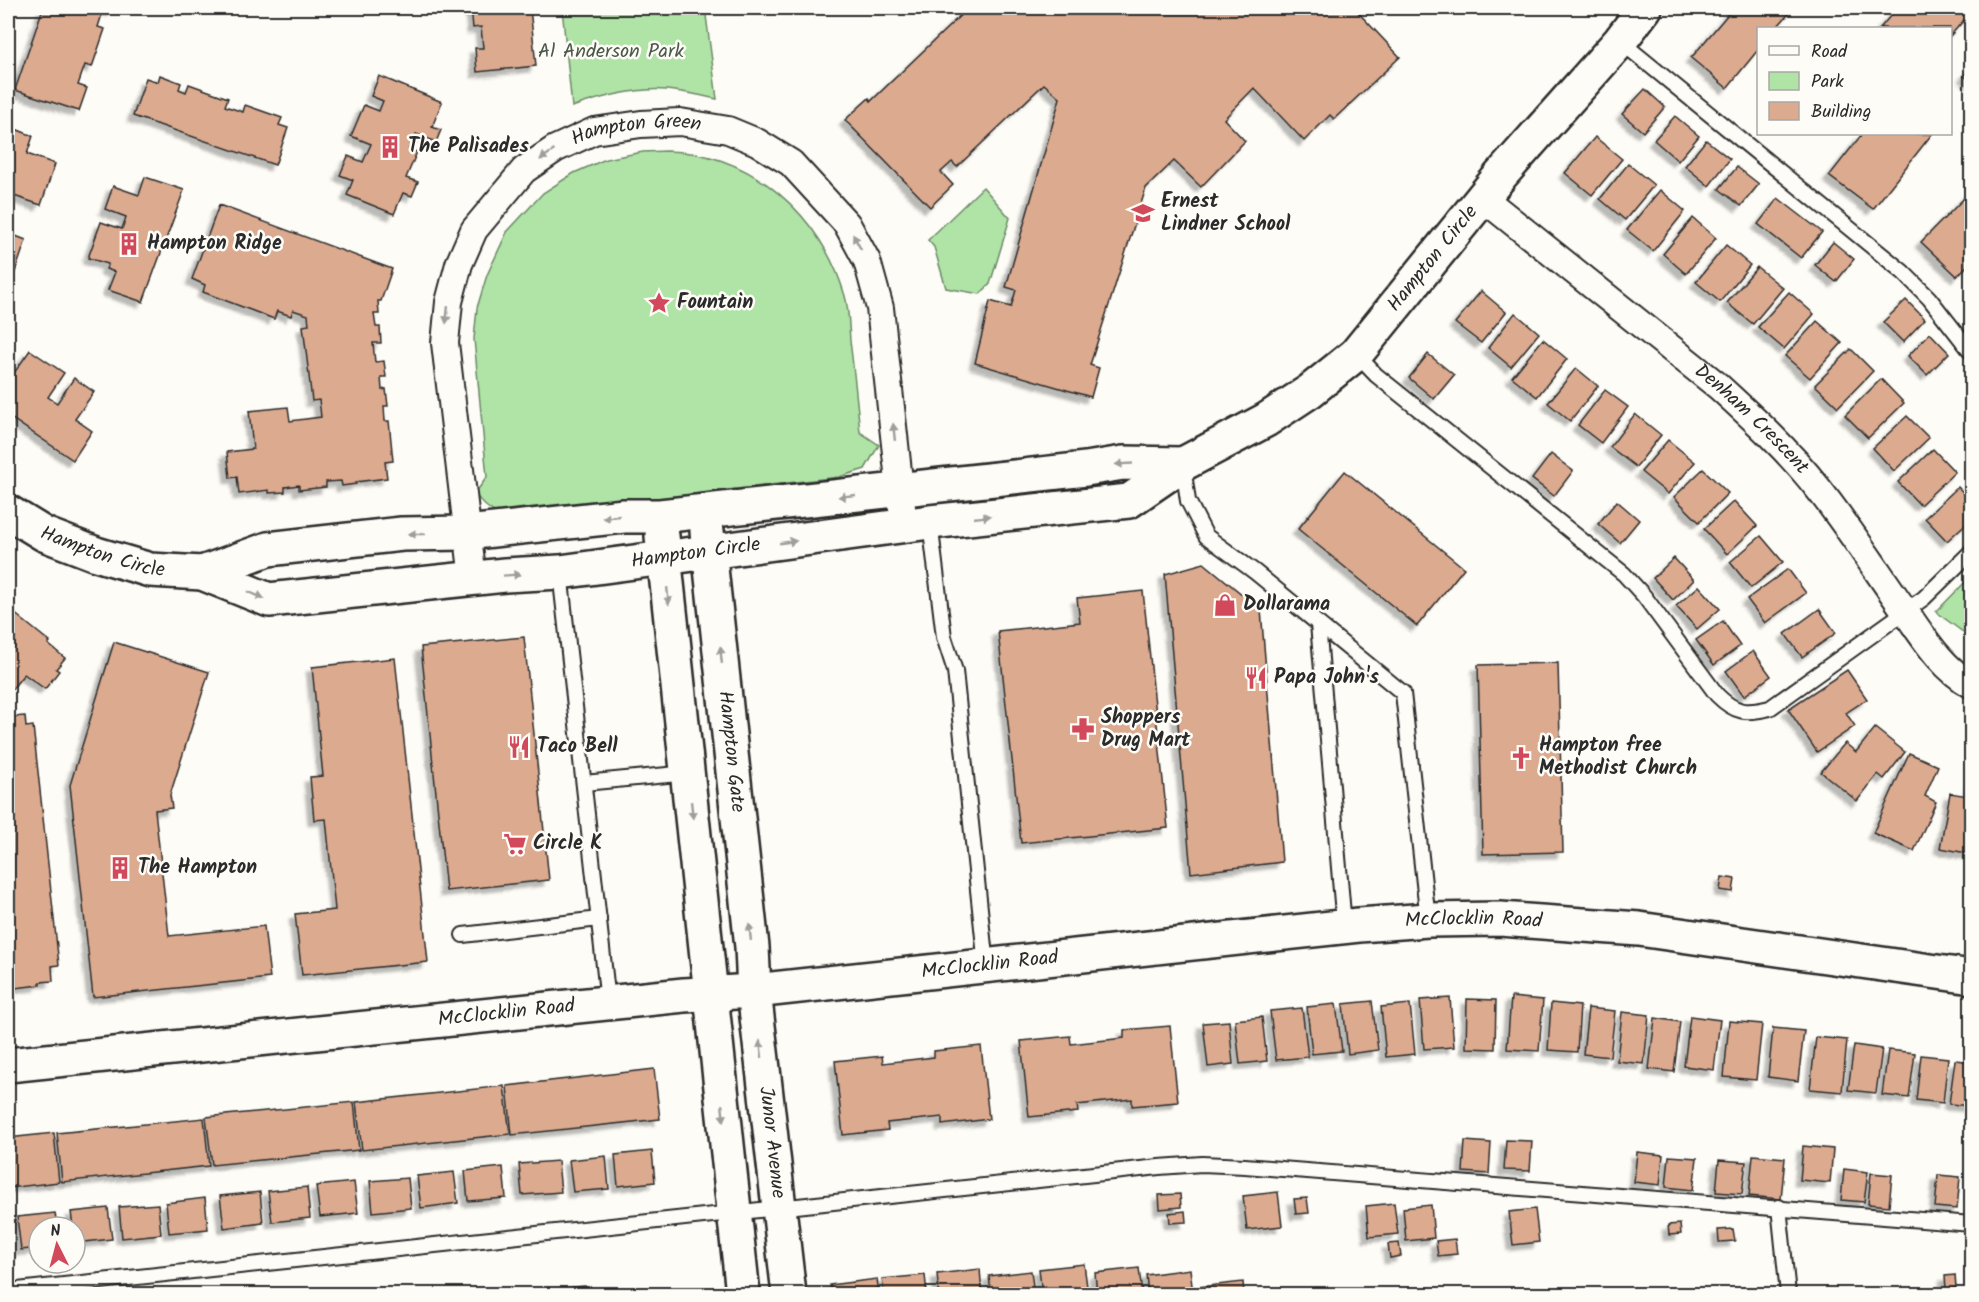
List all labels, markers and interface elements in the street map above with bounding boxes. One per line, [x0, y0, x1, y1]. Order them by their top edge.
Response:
legend [1757, 27, 1952, 135]
park label: Al Anderson Park [538, 36, 685, 68]
text: Road [1811, 38, 1848, 67]
text: Park [1811, 68, 1844, 97]
text: Building [1811, 98, 1871, 127]
street label: Hampton Green [566, 106, 704, 155]
place label: The Palisades [408, 131, 529, 163]
building icon: The Palisades [377, 134, 403, 160]
one-way arrow [539, 149, 555, 160]
place label: Ernest Lindner School [1161, 186, 1291, 241]
street label: Hampton Circle [1380, 198, 1486, 319]
school or university icon: Ernest Lindner School [1130, 200, 1156, 226]
place label: Hampton Ridge [147, 228, 282, 260]
building icon: Hampton Ridge [116, 231, 142, 257]
one-way arrow [852, 233, 862, 250]
place label: Fountain [677, 287, 753, 319]
place icon: Fountain [646, 290, 672, 316]
one-way arrow [443, 305, 452, 324]
street label: Denham Crescent [1687, 356, 1817, 482]
one-way arrow [889, 422, 899, 441]
one-way arrow [1115, 459, 1134, 468]
one-way arrow [838, 491, 857, 501]
one-way arrow [602, 512, 621, 522]
one-way arrow [972, 512, 991, 522]
street label: Hampton Circle [35, 518, 166, 587]
one-way arrow [408, 529, 427, 539]
street label: Hampton Circle [629, 529, 762, 578]
one-way arrow [779, 537, 798, 546]
one-way arrow [502, 570, 521, 580]
one-way arrow [663, 586, 673, 605]
place label: Dollarama [1243, 589, 1330, 621]
one-way arrow [247, 591, 265, 600]
shop icon: Dollarama [1212, 592, 1238, 618]
one-way arrow [716, 645, 726, 664]
place label: Papa John's [1274, 662, 1379, 694]
restaurant icon: Papa John's [1243, 665, 1269, 691]
street label: Hampton Gate [708, 689, 753, 814]
place label: Shoppers Drug Mart [1101, 702, 1191, 757]
pharmacy icon: Shoppers Drug Mart [1070, 716, 1096, 742]
place label: Hampton free Methodist Church [1539, 730, 1697, 785]
place label: Taco Bell [537, 731, 618, 763]
restaurant icon: Taco Bell [506, 734, 532, 760]
church icon: Hampton free Methodist Church [1508, 745, 1534, 771]
one-way arrow [687, 801, 697, 820]
place label: Circle K [533, 828, 602, 860]
supermarket icon: Circle K [502, 831, 528, 857]
place label: The Hampton [138, 852, 257, 884]
building icon: The Hampton [107, 855, 133, 881]
street label: McClocklin Road [1404, 903, 1544, 938]
one-way arrow [745, 923, 755, 942]
street label: McClocklin Road [920, 942, 1061, 989]
street label: McClocklin Road [436, 990, 577, 1036]
one-way arrow [756, 1039, 765, 1058]
street label: Junor Avenue [749, 1085, 794, 1200]
one-way arrow [718, 1104, 728, 1123]
north arrow [27, 1215, 87, 1275]
text: N [49, 1219, 62, 1245]

